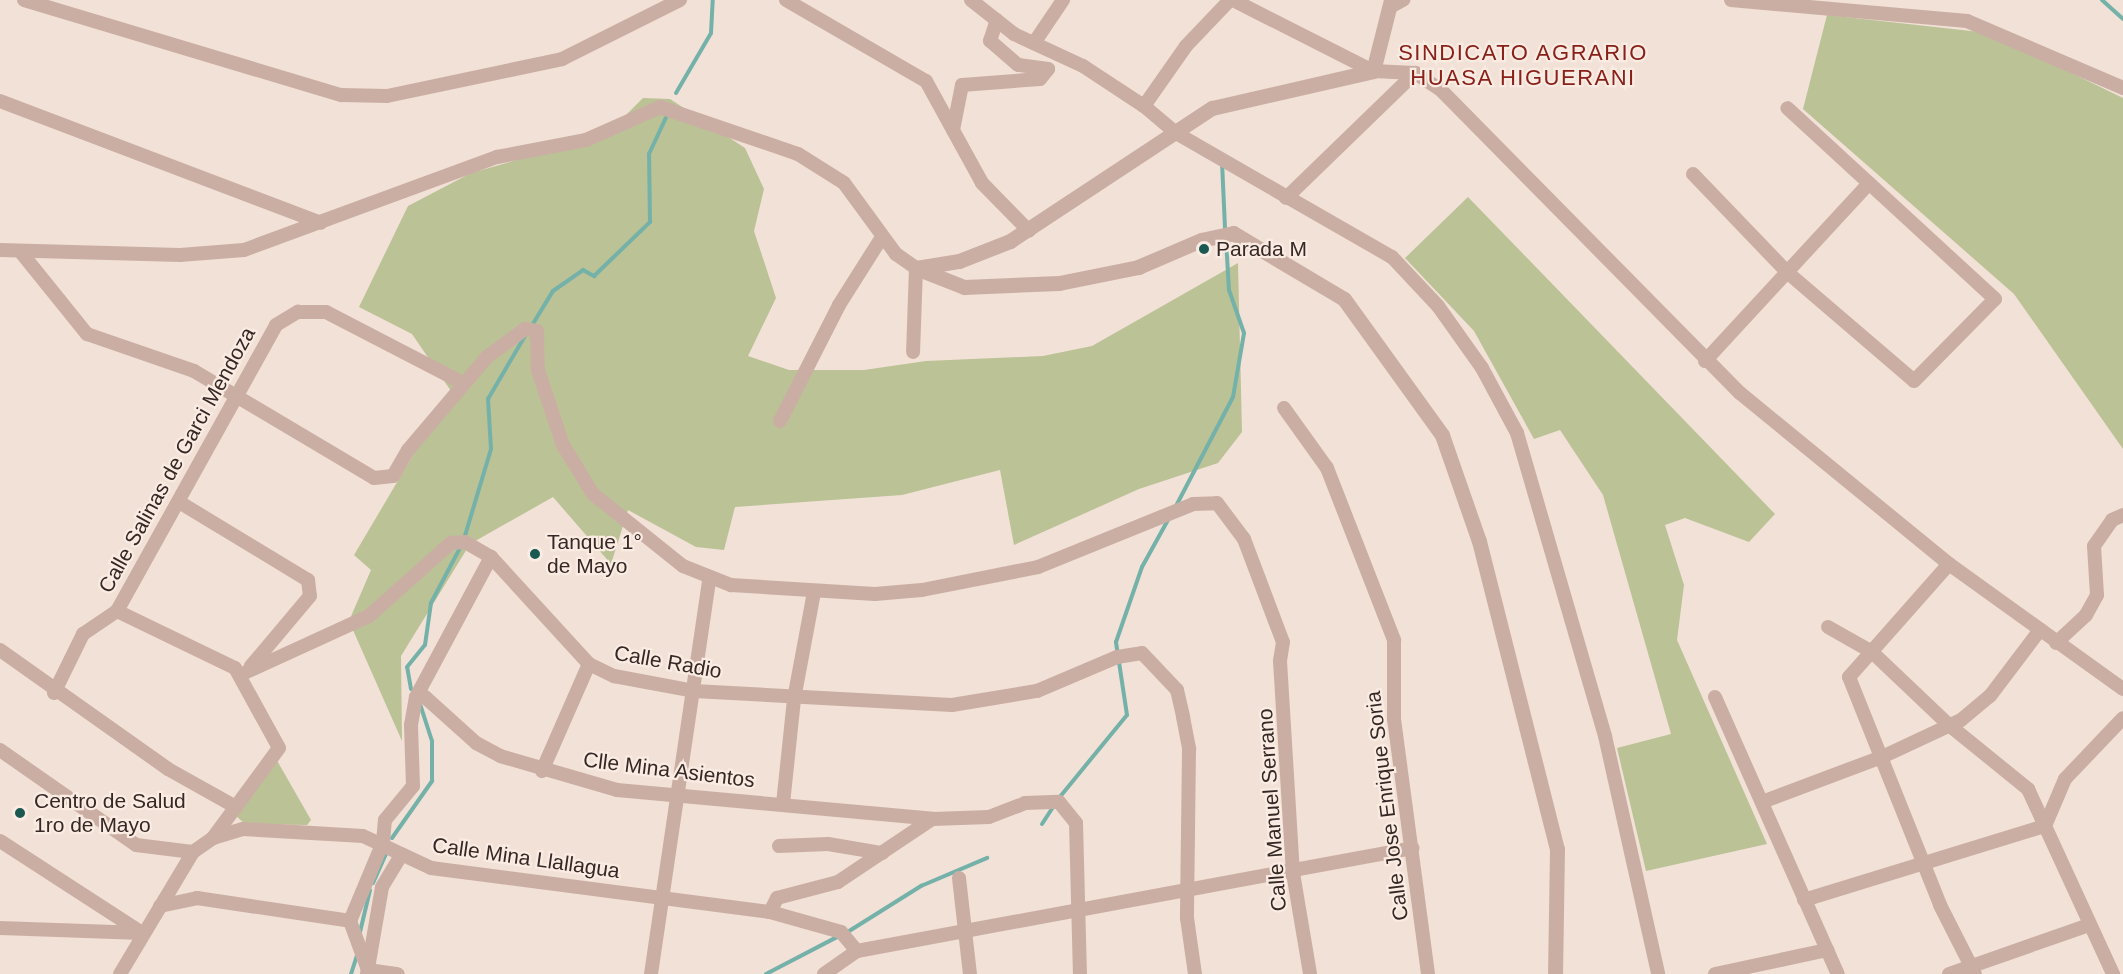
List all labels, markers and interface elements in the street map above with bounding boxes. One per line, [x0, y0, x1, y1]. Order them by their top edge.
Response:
district label: SINDICATO AGRARIO HUASA HIGUERANI [1398, 39, 1648, 90]
place label: Parada M [1216, 236, 1307, 262]
marker: Parada M [1197, 242, 1211, 256]
street label: Calle Salinas de Garci Mendoza [93, 323, 261, 597]
place label: Tanque 1° de Mayo [547, 529, 642, 579]
marker: Tanque 1° de Mayo [528, 547, 542, 561]
street label: Calle Radio [612, 640, 724, 684]
street label: Calle Jose Enrique Soria [1360, 690, 1414, 922]
street label: Calle Manuel Serrano [1252, 708, 1292, 912]
street label: Clle Mina Asientos [581, 747, 757, 793]
place label: Centro de Salud 1ro de Mayo [34, 788, 186, 838]
marker: Centro de Salud 1ro de Mayo [11, 804, 29, 822]
street label: Calle Mina Llallagua [431, 832, 621, 884]

